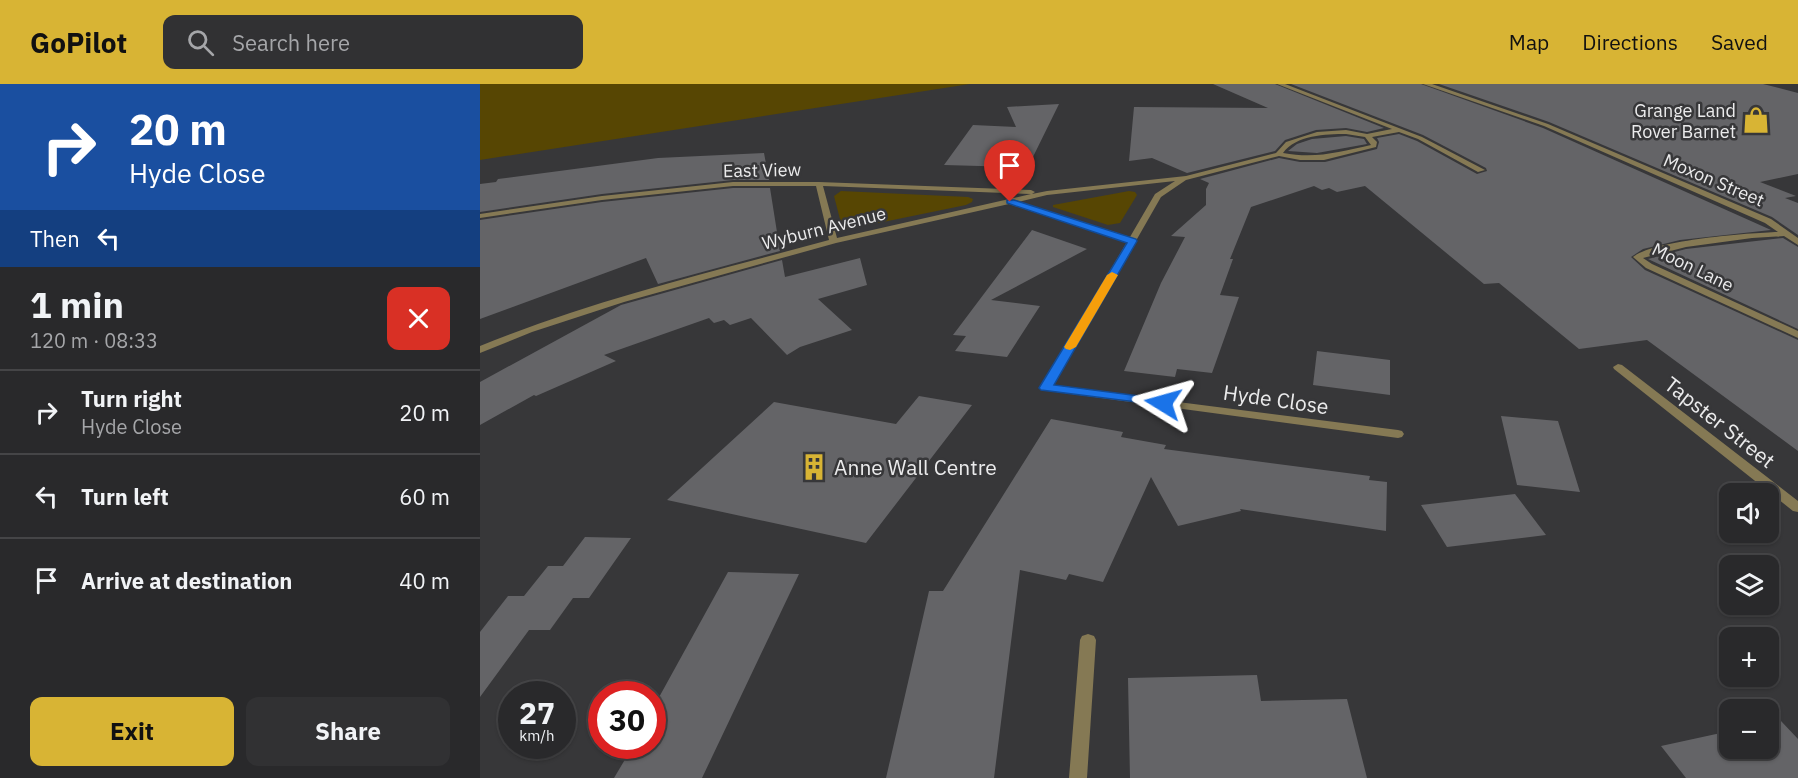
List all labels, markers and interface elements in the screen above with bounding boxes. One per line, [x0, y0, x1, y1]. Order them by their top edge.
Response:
search box [163, 15, 583, 69]
text: GoPilot [30, 24, 127, 61]
icon: search [184, 26, 217, 59]
text: Search here [232, 28, 350, 57]
text: Map [1509, 28, 1549, 56]
text: Directions [1582, 28, 1678, 56]
text: Saved [1711, 28, 1768, 56]
place label: Grange Land Rover Barnet [1631, 99, 1736, 143]
text: 20 m [129, 102, 227, 157]
shop icon: Grange Land Rover Barnet [1741, 105, 1771, 135]
icon: right [30, 108, 108, 186]
pin [984, 140, 1035, 202]
street label: Moxon Street [1660, 148, 1768, 212]
icon: arrive [993, 149, 1026, 182]
text: Hyde Close [129, 155, 266, 190]
street label: East View [723, 158, 802, 182]
street label: Wyburn Avenue [760, 201, 888, 255]
icon: left [92, 222, 125, 255]
text: Then [30, 224, 80, 253]
street label: Moon Lane [1648, 237, 1738, 297]
text: 1 min [30, 281, 124, 328]
button: close [387, 287, 450, 350]
text: 120 m · 08:33 [30, 327, 158, 354]
street label: Tapster Street [1659, 370, 1781, 474]
position arrow [1131, 371, 1195, 435]
street label: Hyde Close [1221, 378, 1331, 420]
text: Turn right [81, 384, 182, 413]
icon: right [30, 396, 63, 429]
text: 20 m [399, 398, 450, 427]
text: Hyde Close [81, 413, 182, 440]
building icon: Anne Wall Centre [799, 452, 829, 482]
place label: Anne Wall Centre [834, 453, 997, 481]
icon: left [30, 480, 63, 513]
text: Turn left [81, 482, 169, 511]
text: 60 m [399, 482, 450, 511]
map controls [1719, 483, 1779, 759]
button: sound [1719, 483, 1779, 543]
button: layers [1719, 555, 1779, 615]
icon: arrive [30, 564, 63, 597]
text: Arrive at destination [81, 566, 292, 595]
text: 40 m [399, 566, 450, 595]
button: + [1719, 627, 1779, 687]
speed limit sign: 30 [588, 681, 666, 759]
text: 27 [519, 693, 555, 732]
button: Exit [30, 697, 234, 766]
button: Share [246, 697, 450, 766]
button: − [1719, 699, 1779, 759]
text: km/h [519, 726, 555, 745]

